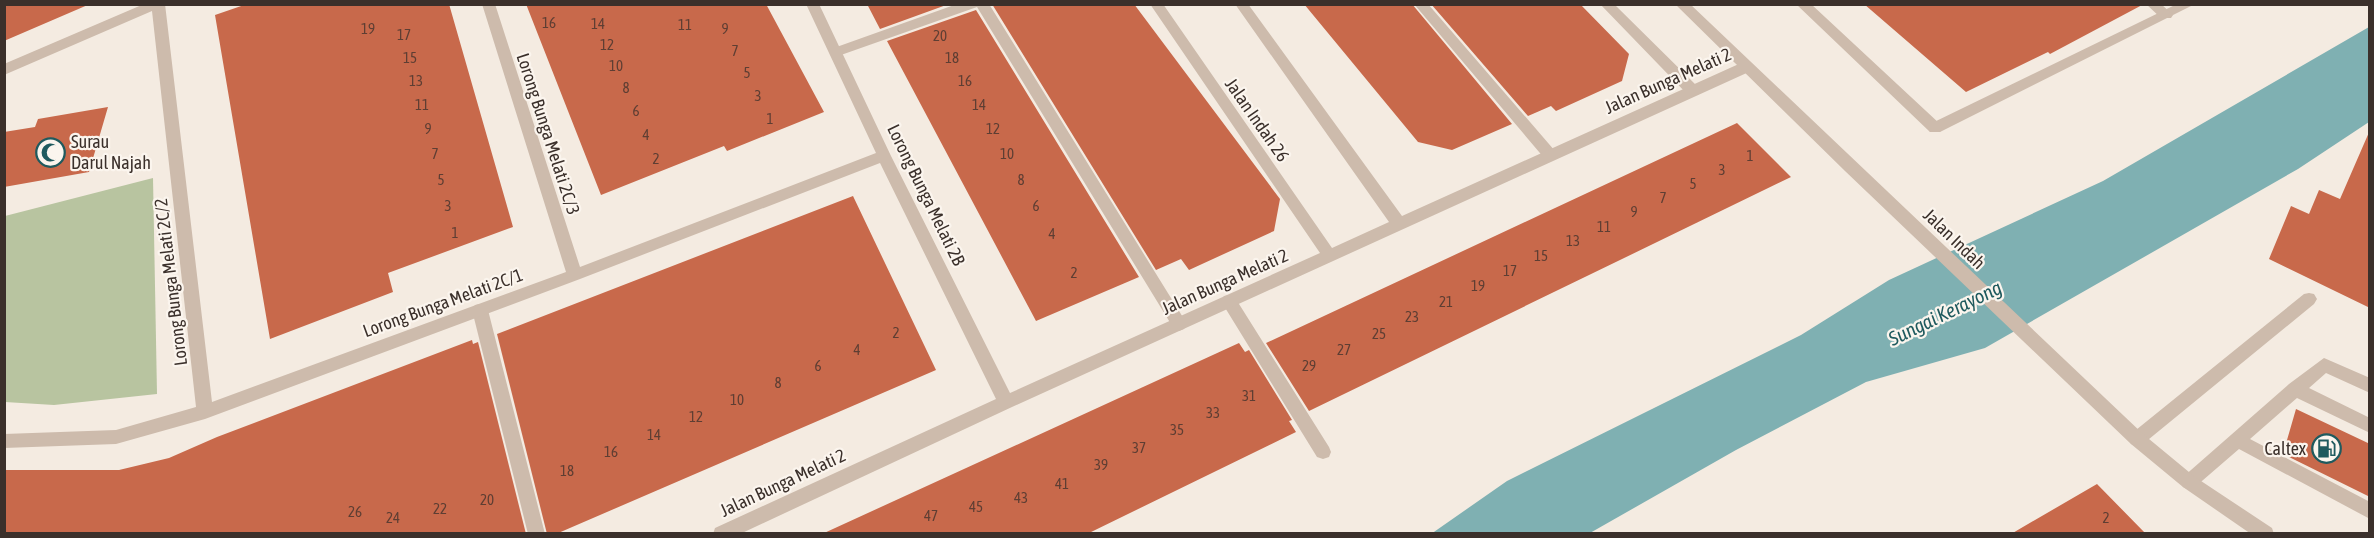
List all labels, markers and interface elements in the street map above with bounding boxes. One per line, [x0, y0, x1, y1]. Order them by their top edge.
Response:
house number: 16 [542, 14, 556, 31]
house number: 14 [591, 15, 605, 32]
house number: 11 [678, 16, 692, 33]
house number: 19 [361, 20, 375, 37]
house number: 9 [721, 20, 729, 37]
house number: 17 [397, 26, 411, 43]
house number: 20 [933, 27, 947, 44]
house number: 12 [600, 36, 614, 53]
house number: 7 [731, 42, 739, 59]
street label: Jalan Bunga Melati 2 [1601, 43, 1734, 118]
house number: 15 [403, 49, 417, 66]
house number: 18 [945, 49, 959, 66]
street label: Lorong Bunga Melati 2C/3 [512, 50, 585, 217]
house number: 10 [609, 57, 623, 74]
house number: 5 [743, 64, 751, 81]
house number: 13 [409, 72, 423, 89]
house number: 16 [958, 72, 972, 89]
street label: Jalan Indah 26 [1221, 74, 1294, 165]
house number: 8 [622, 79, 630, 96]
house number: 3 [754, 87, 762, 104]
house number: 11 [415, 96, 429, 113]
house number: 14 [972, 96, 986, 113]
house number: 6 [632, 102, 640, 119]
house number: 1 [766, 110, 774, 127]
house number: 9 [424, 120, 432, 137]
house number: 12 [986, 120, 1000, 137]
street label: Lorong Bunga Melati 2B [883, 121, 970, 269]
house number: 4 [642, 126, 650, 143]
place label: Surau Darul Najah [71, 131, 151, 173]
mosque icon: Surau Darul Najah [34, 136, 66, 168]
house number: 7 [431, 145, 439, 162]
house number: 10 [1000, 145, 1014, 162]
house number: 1 [1746, 147, 1754, 164]
house number: 2 [652, 150, 660, 167]
house number: 3 [1718, 161, 1726, 178]
house number: 5 [437, 171, 445, 188]
house number: 8 [1017, 171, 1025, 188]
house number: 5 [1689, 175, 1697, 192]
house number: 7 [1659, 189, 1667, 206]
street label: Lorong Bunga Melati 2C/2 [150, 197, 191, 367]
house number: 3 [444, 197, 452, 214]
house number: 6 [1032, 197, 1040, 214]
house number: 9 [1630, 203, 1638, 220]
street label: Jalan Indah [1919, 204, 1989, 273]
house number: 11 [1597, 218, 1611, 235]
house number: 1 [451, 224, 459, 241]
house number: 4 [1048, 225, 1056, 242]
house number: 13 [1566, 232, 1580, 249]
street label: Jalan Bunga Melati 2 [1158, 244, 1291, 319]
house number: 15 [1534, 247, 1548, 264]
house number: 17 [1503, 262, 1517, 279]
street label: Lorong Bunga Melati 2C/1 [360, 264, 526, 341]
house number: 2 [1070, 264, 1078, 281]
water label: Sungai Kerayong [1884, 275, 2005, 350]
house number: 19 [1471, 277, 1485, 294]
house number: 21 [1439, 293, 1453, 310]
house number: 23 [1405, 308, 1419, 325]
house number: 2 [892, 324, 900, 341]
house number: 25 [1372, 325, 1386, 342]
house number: 4 [853, 341, 861, 358]
house number: 27 [1337, 341, 1351, 358]
house number: 6 [814, 357, 822, 374]
house number: 29 [1302, 357, 1316, 374]
house number: 8 [774, 374, 782, 391]
house number: 31 [1242, 387, 1256, 404]
house number: 10 [730, 391, 744, 408]
house number: 33 [1206, 404, 1220, 421]
house number: 12 [689, 408, 703, 425]
house number: 35 [1170, 421, 1184, 438]
house number: 14 [647, 426, 661, 443]
fuel station icon: Caltex [2311, 433, 2343, 465]
place label: Caltex [2264, 438, 2306, 459]
house number: 37 [1132, 439, 1146, 456]
house number: 16 [604, 443, 618, 460]
street label: Jalan Bunga Melati 2 [717, 444, 849, 521]
house number: 39 [1094, 456, 1108, 473]
house number: 18 [560, 462, 574, 479]
house number: 41 [1055, 475, 1069, 492]
house number: 43 [1014, 489, 1028, 506]
house number: 20 [480, 491, 494, 508]
house number: 45 [969, 498, 983, 515]
house number: 22 [433, 500, 447, 517]
house number: 26 [348, 503, 362, 520]
house number: 47 [924, 507, 938, 524]
house number: 24 [386, 509, 400, 526]
house number: 2 [2102, 509, 2110, 526]

